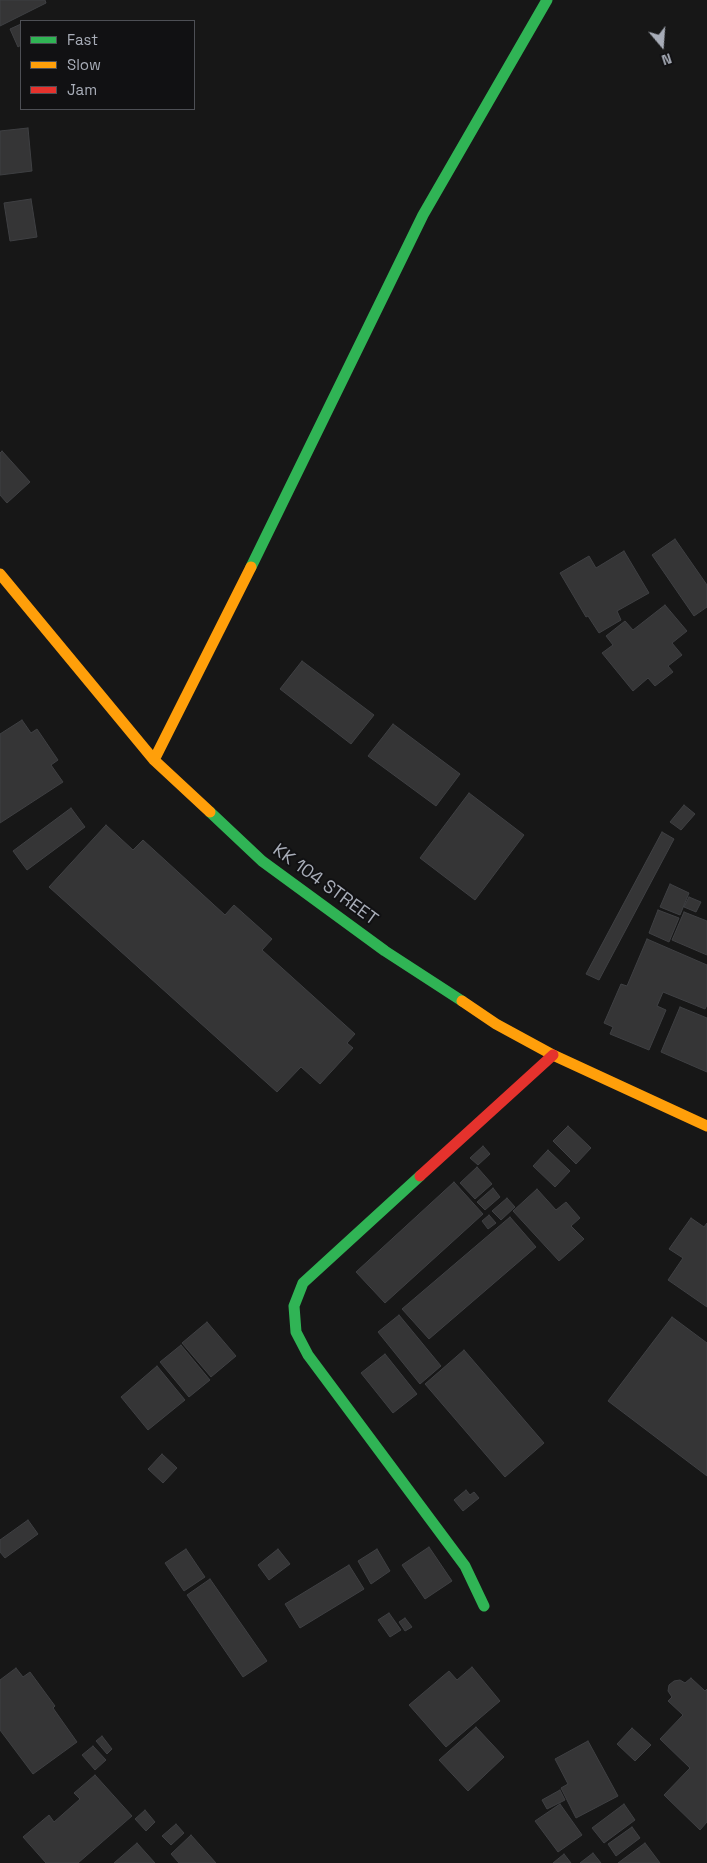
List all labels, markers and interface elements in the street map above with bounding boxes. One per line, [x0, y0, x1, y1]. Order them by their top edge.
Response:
legend [20, 20, 195, 110]
north arrow [637, 20, 687, 70]
text: Fast [67, 30, 98, 49]
text: N [659, 49, 674, 69]
text: Slow [67, 55, 101, 74]
text: Jam [67, 80, 97, 99]
street label: KK 104 STREET [268, 840, 382, 930]

